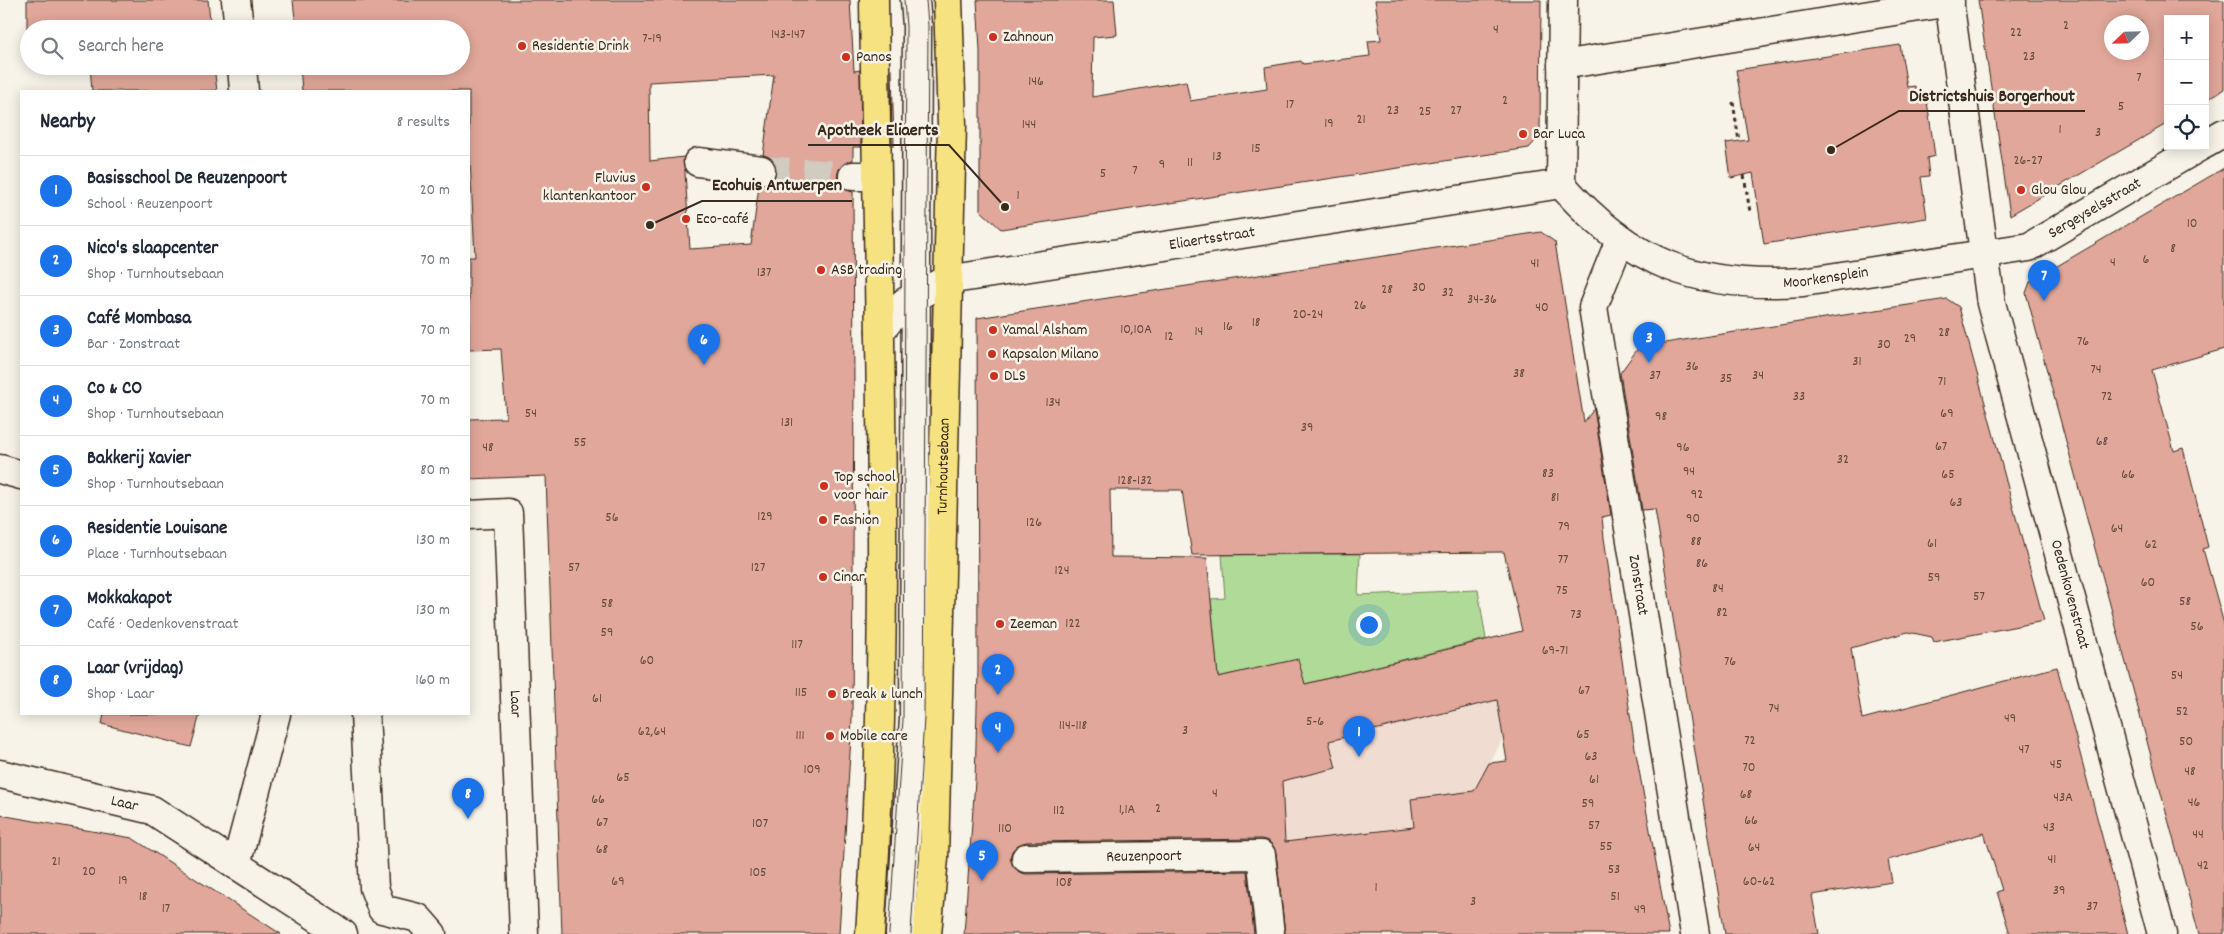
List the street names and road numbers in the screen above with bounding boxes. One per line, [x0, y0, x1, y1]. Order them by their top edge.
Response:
street label: Sergeyselsstraat [2044, 172, 2146, 245]
street label: Eliaertsstraat [1167, 220, 1257, 257]
street label: Moorkensplein [1783, 261, 1870, 294]
street label: Turnhoutsebaan [931, 418, 956, 515]
street label: Oedenkovenstraat [2044, 537, 2096, 652]
street label: Zonstraat [1622, 553, 1655, 617]
street label: Laar [503, 690, 527, 718]
street label: Laar [109, 789, 141, 818]
street label: Reuzenpoort [1106, 845, 1182, 868]

